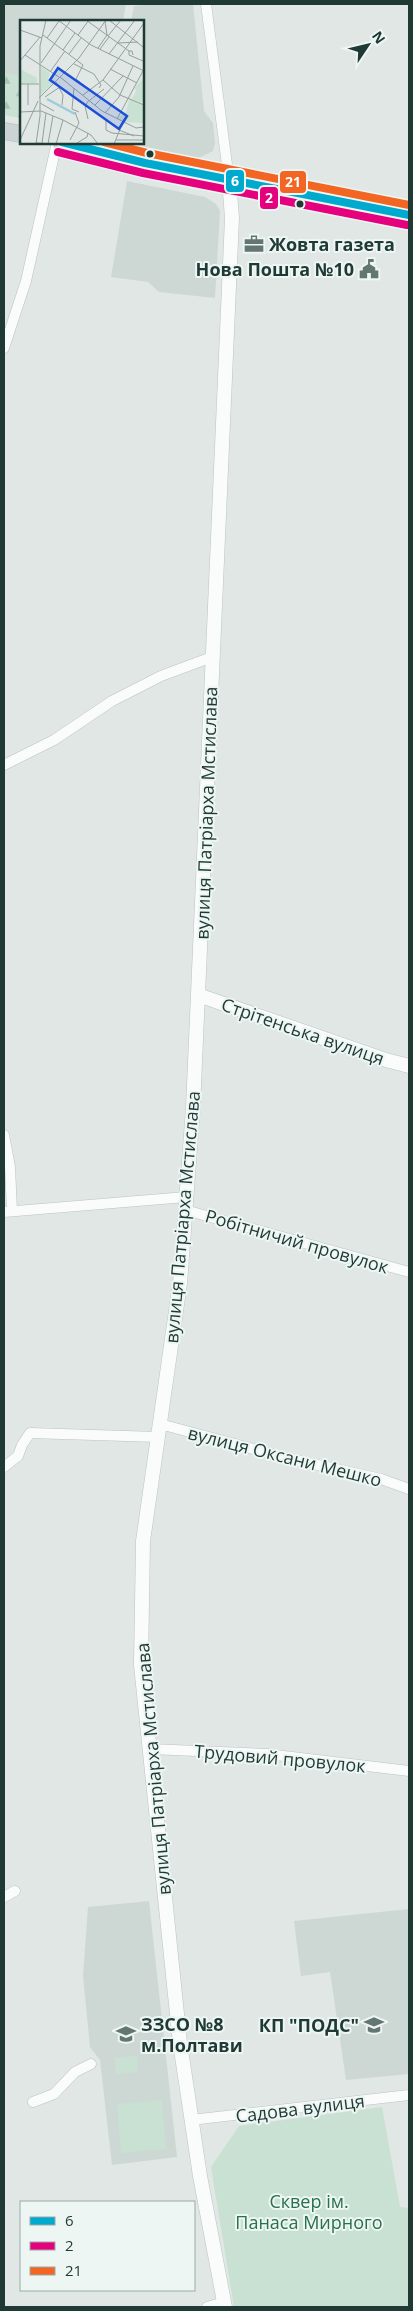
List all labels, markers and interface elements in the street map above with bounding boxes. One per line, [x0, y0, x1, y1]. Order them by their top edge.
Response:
inset map [20, 20, 144, 144]
north arrow [343, 20, 393, 70]
text: N [368, 27, 390, 47]
unlabelled marker [145, 149, 155, 159]
line badge: 6 [225, 169, 245, 193]
line badge: 21 [279, 170, 307, 194]
text: 6 [231, 171, 239, 190]
text: 21 [285, 172, 301, 191]
line badge: 2 [259, 186, 279, 210]
text: 2 [265, 188, 273, 207]
unlabelled marker [295, 199, 305, 209]
place label: Жовта газета [269, 232, 395, 256]
office icon: Жовта газета [243, 233, 265, 255]
place label: Нова Пошта №10 [196, 257, 354, 281]
public building icon: Нова Пошта №10 [358, 258, 380, 280]
street label: вулиця Патріарха Мстислава [190, 686, 222, 940]
street label: Стрітенська вулиця [218, 992, 388, 1070]
street label: вулиця Патріарха Мстислава [159, 1090, 205, 1344]
street label: Робітничий провулок [203, 1203, 392, 1279]
street label: вулиця Оксани Мешко [186, 1420, 384, 1492]
street label: вулиця Патріарха Мстислава [130, 1642, 176, 1896]
street label: Трудовий провулок [193, 1739, 367, 1778]
place label: ЗЗСО №8 м.Полтави [141, 2012, 243, 2057]
place label: КП "ПОДС" [259, 2013, 359, 2037]
school or university icon: КП "ПОДС" [363, 2014, 385, 2036]
school or university icon: ЗЗСО №8 м.Полтави [115, 2023, 137, 2045]
street label: Садова вулиця [234, 2088, 366, 2128]
park label: Сквер ім. Панаса Мирного [235, 2189, 383, 2234]
legend [20, 2201, 195, 2291]
text: 6 [65, 2210, 74, 2230]
text: 2 [65, 2235, 74, 2255]
text: 21 [65, 2260, 82, 2280]

